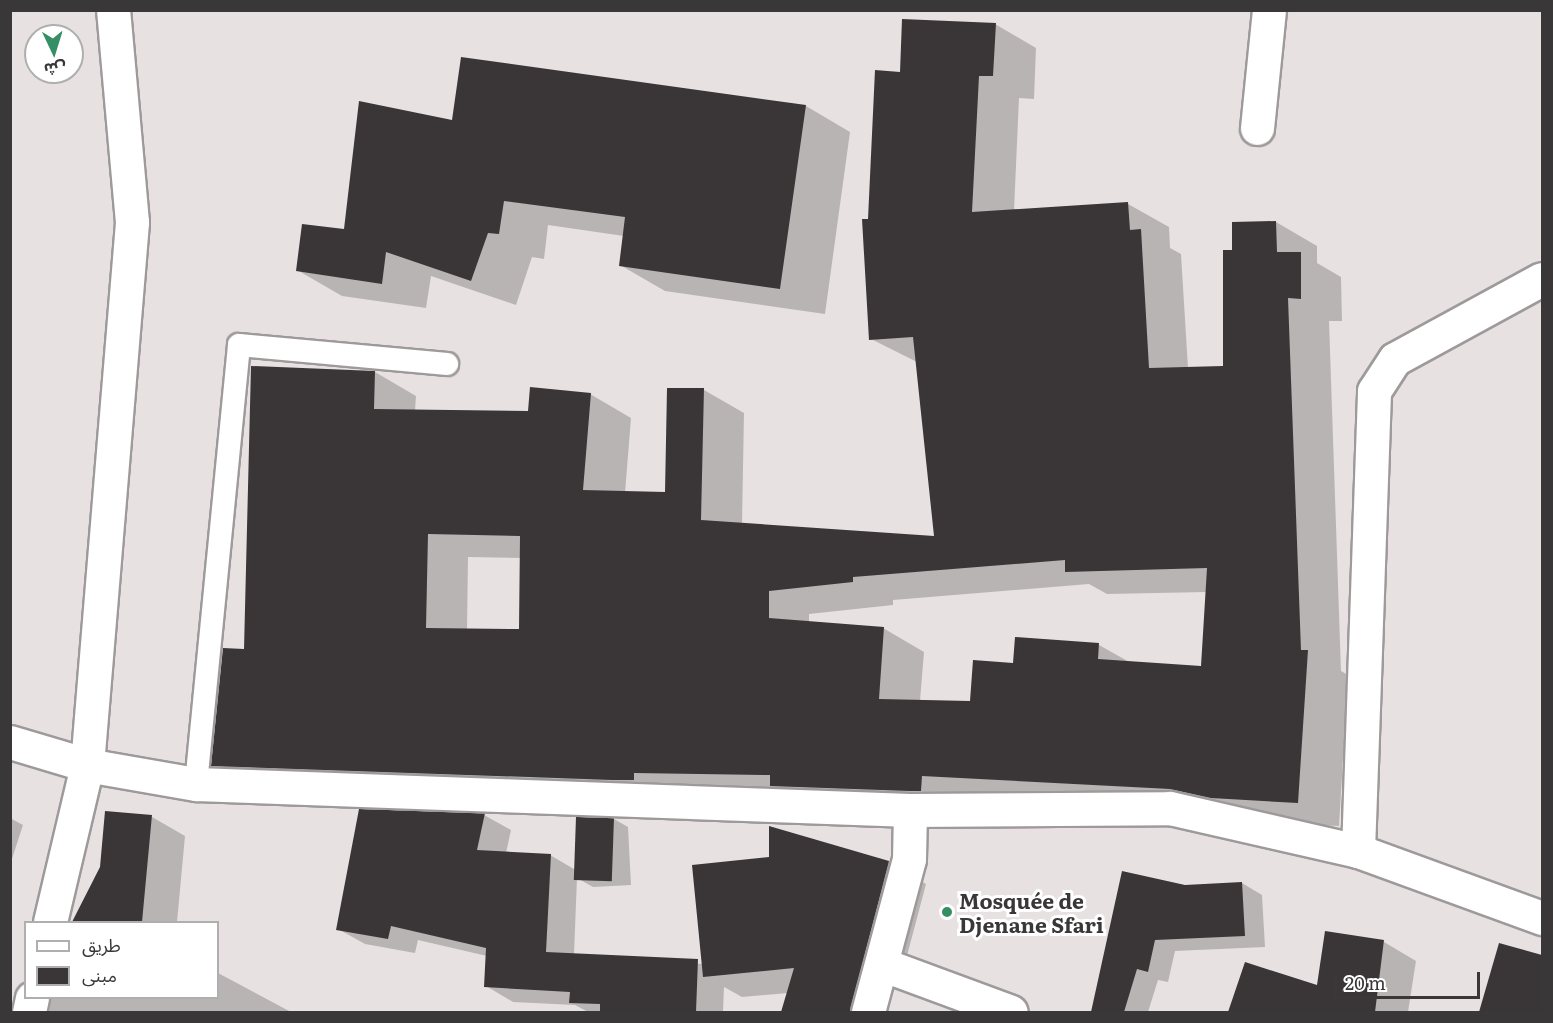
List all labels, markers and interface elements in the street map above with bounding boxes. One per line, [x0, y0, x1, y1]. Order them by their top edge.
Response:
north arrow [24, 24, 84, 84]
text: ش [43, 57, 67, 83]
place label: Mosquée de Djenane Sfari [959, 887, 1104, 937]
marker: Mosquée de Djenane Sfari [940, 905, 954, 919]
legend [24, 921, 219, 999]
text: طريق [82, 931, 121, 958]
scale bar [1337, 960, 1482, 998]
text: مبنى [82, 961, 117, 988]
text: 20 m [1345, 969, 1386, 996]

